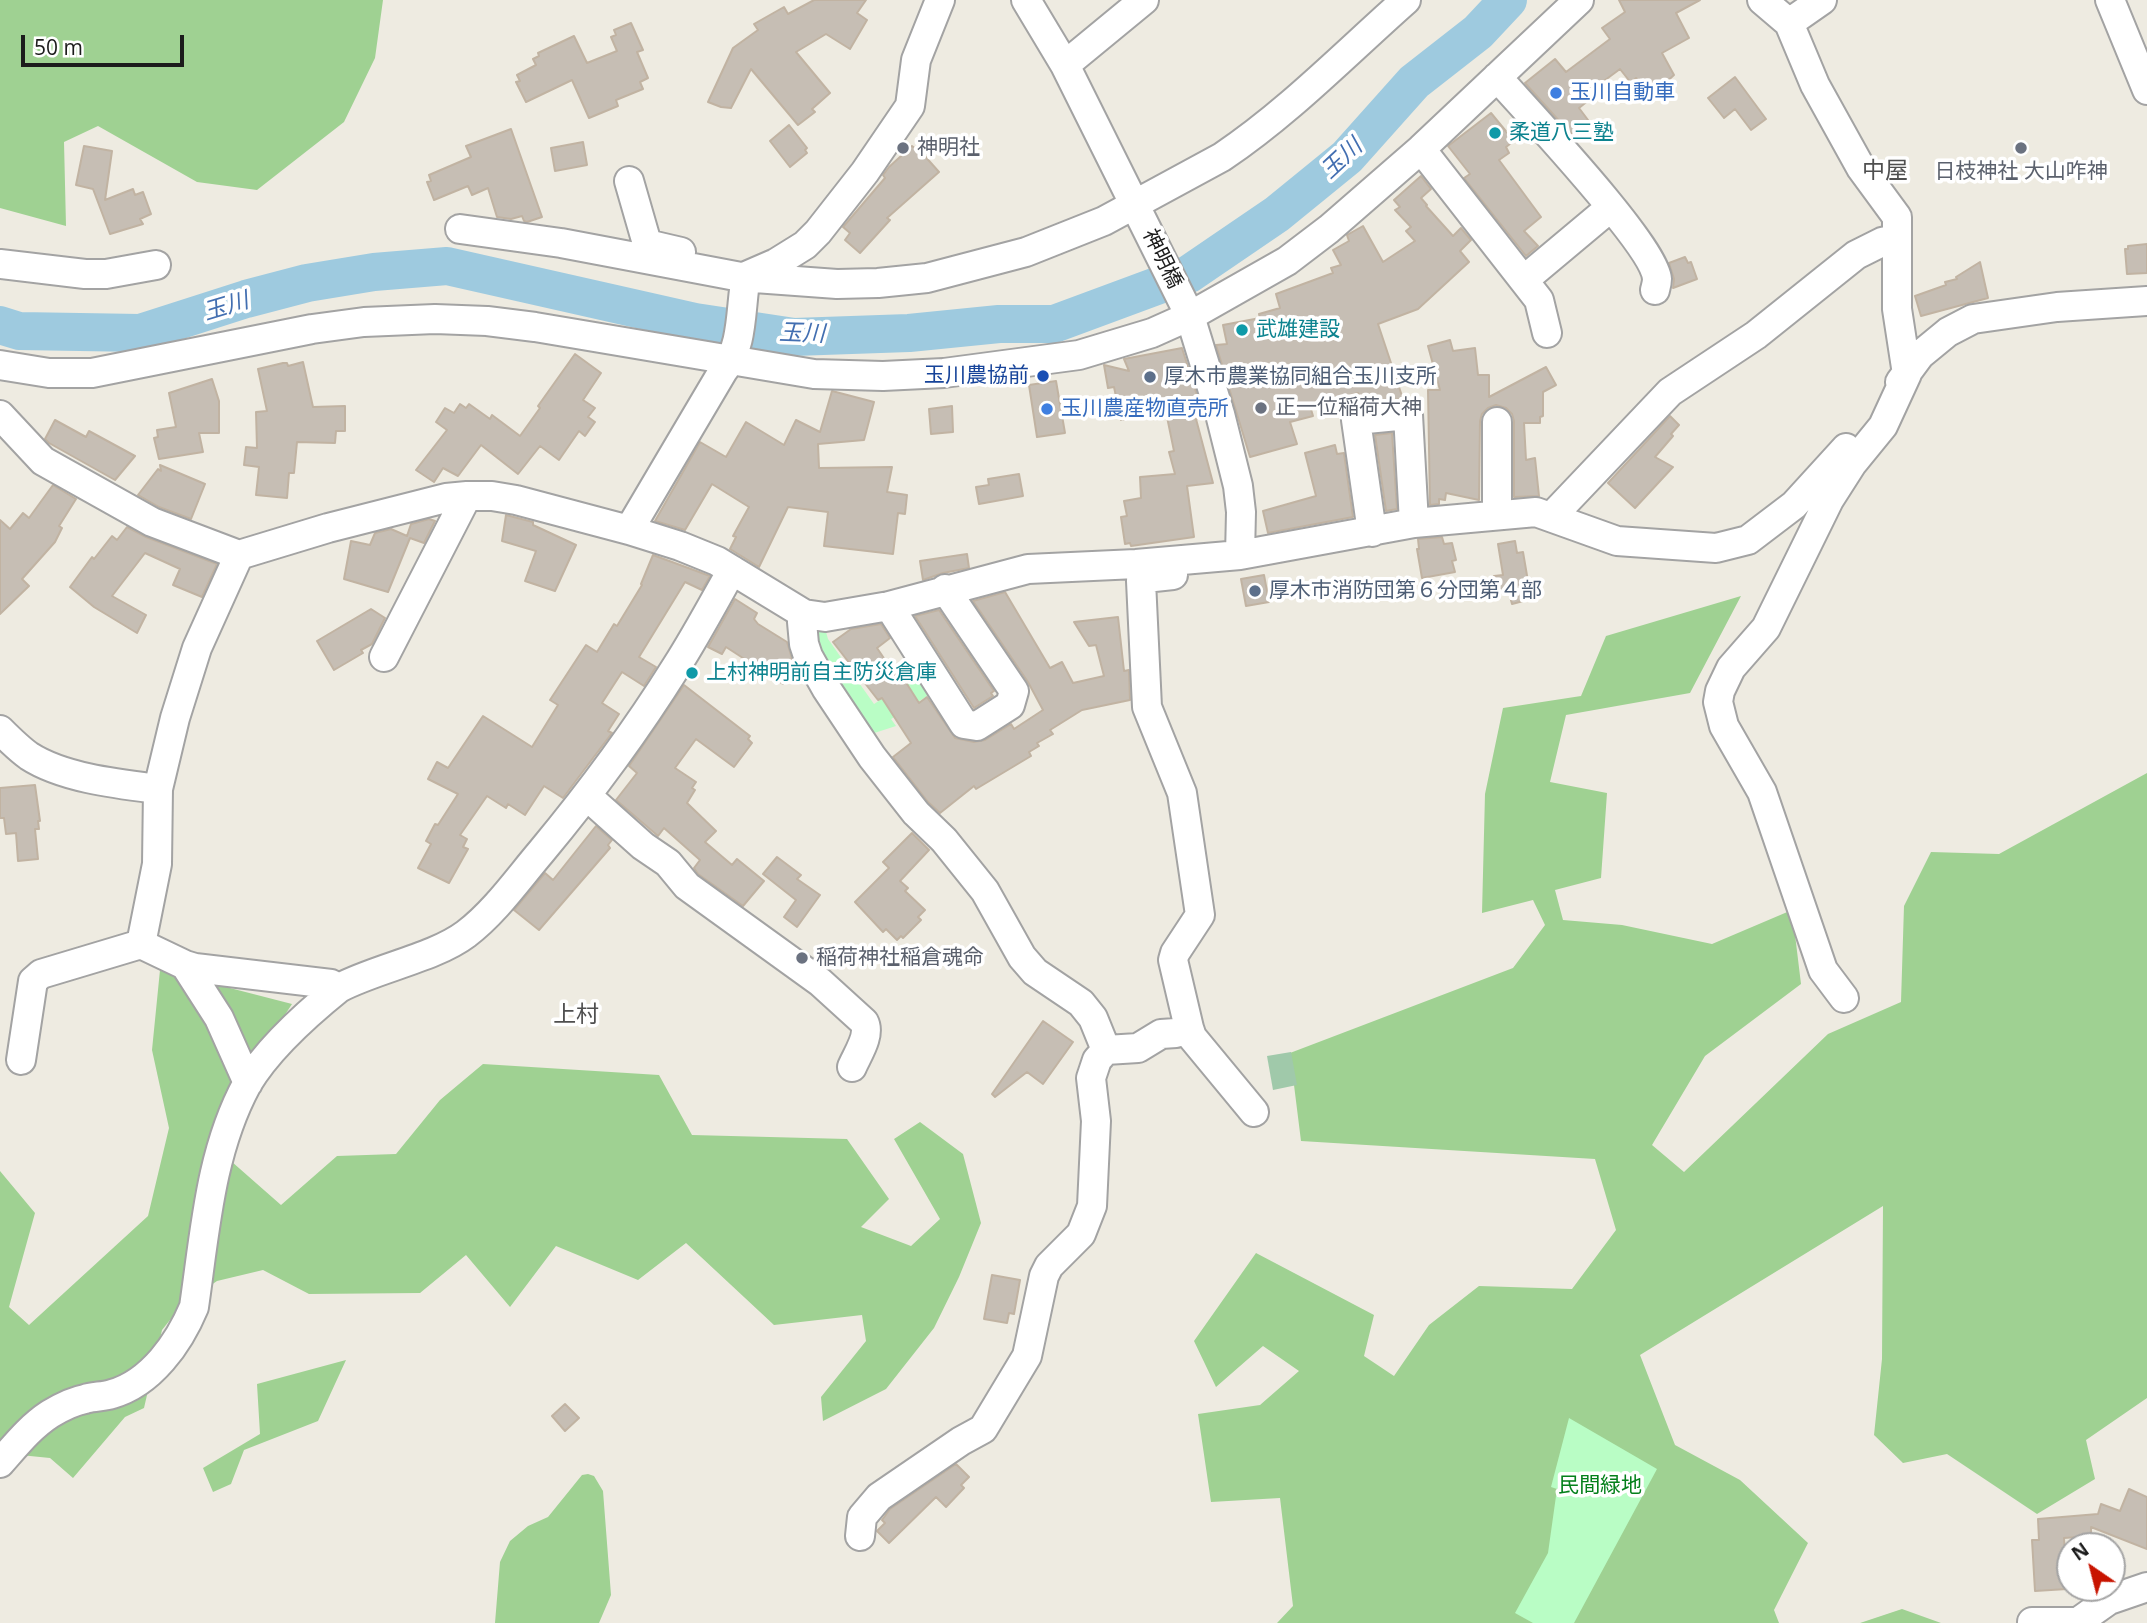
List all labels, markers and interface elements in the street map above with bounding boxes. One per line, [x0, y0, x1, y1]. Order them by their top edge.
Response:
scale bar [24, 21, 187, 65]
text: 50 m [34, 33, 83, 61]
place label: 玉川自動車 [1570, 80, 1675, 106]
marker: 玉川自動車 [1548, 85, 1564, 101]
place label: 柔道八三塾 [1509, 120, 1614, 146]
marker: 柔道八三塾 [1487, 125, 1503, 141]
water label: 玉川 [1316, 133, 1368, 185]
place label: 神明社 [917, 135, 980, 161]
marker: 神明社 [895, 140, 911, 156]
marker: 日枝神社 大山咋神 [2013, 140, 2029, 156]
district label: 中屋 [1862, 157, 1908, 185]
place label: 日枝神社 大山咋神 [1934, 159, 2108, 185]
street label: 神明橋 [1137, 225, 1187, 293]
water label: 玉川 [200, 287, 252, 327]
place label: 武雄建設 [1256, 317, 1340, 343]
water label: 玉川 [779, 319, 825, 349]
marker: 武雄建設 [1234, 322, 1250, 338]
place label: 玉川農協前 [924, 363, 1029, 389]
place label: 厚木市農業協同組合玉川支所 [1164, 364, 1437, 390]
marker: 玉川農協前 [1035, 368, 1051, 384]
marker: 厚木市農業協同組合玉川支所 [1142, 369, 1158, 385]
place label: 正一位稲荷大神 [1275, 395, 1422, 421]
place label: 玉川農産物直売所 [1061, 396, 1229, 422]
marker: 正一位稲荷大神 [1253, 400, 1269, 416]
marker: 玉川農産物直売所 [1039, 401, 1055, 417]
place label: 厚木市消防団第６分団第４部 [1269, 578, 1542, 604]
marker: 厚木市消防団第６分団第４部 [1247, 583, 1263, 599]
place label: 上村神明前自主防災倉庫 [706, 660, 937, 686]
marker: 上村神明前自主防災倉庫 [684, 665, 700, 681]
place label: 稲荷神社稲倉魂命 [816, 945, 984, 971]
marker: 稲荷神社稲倉魂命 [794, 950, 810, 966]
district label: 上村 [553, 1001, 599, 1029]
park label: 民間緑地 [1558, 1473, 1642, 1499]
north arrow [2056, 1532, 2126, 1602]
text: N [2066, 1536, 2094, 1567]

